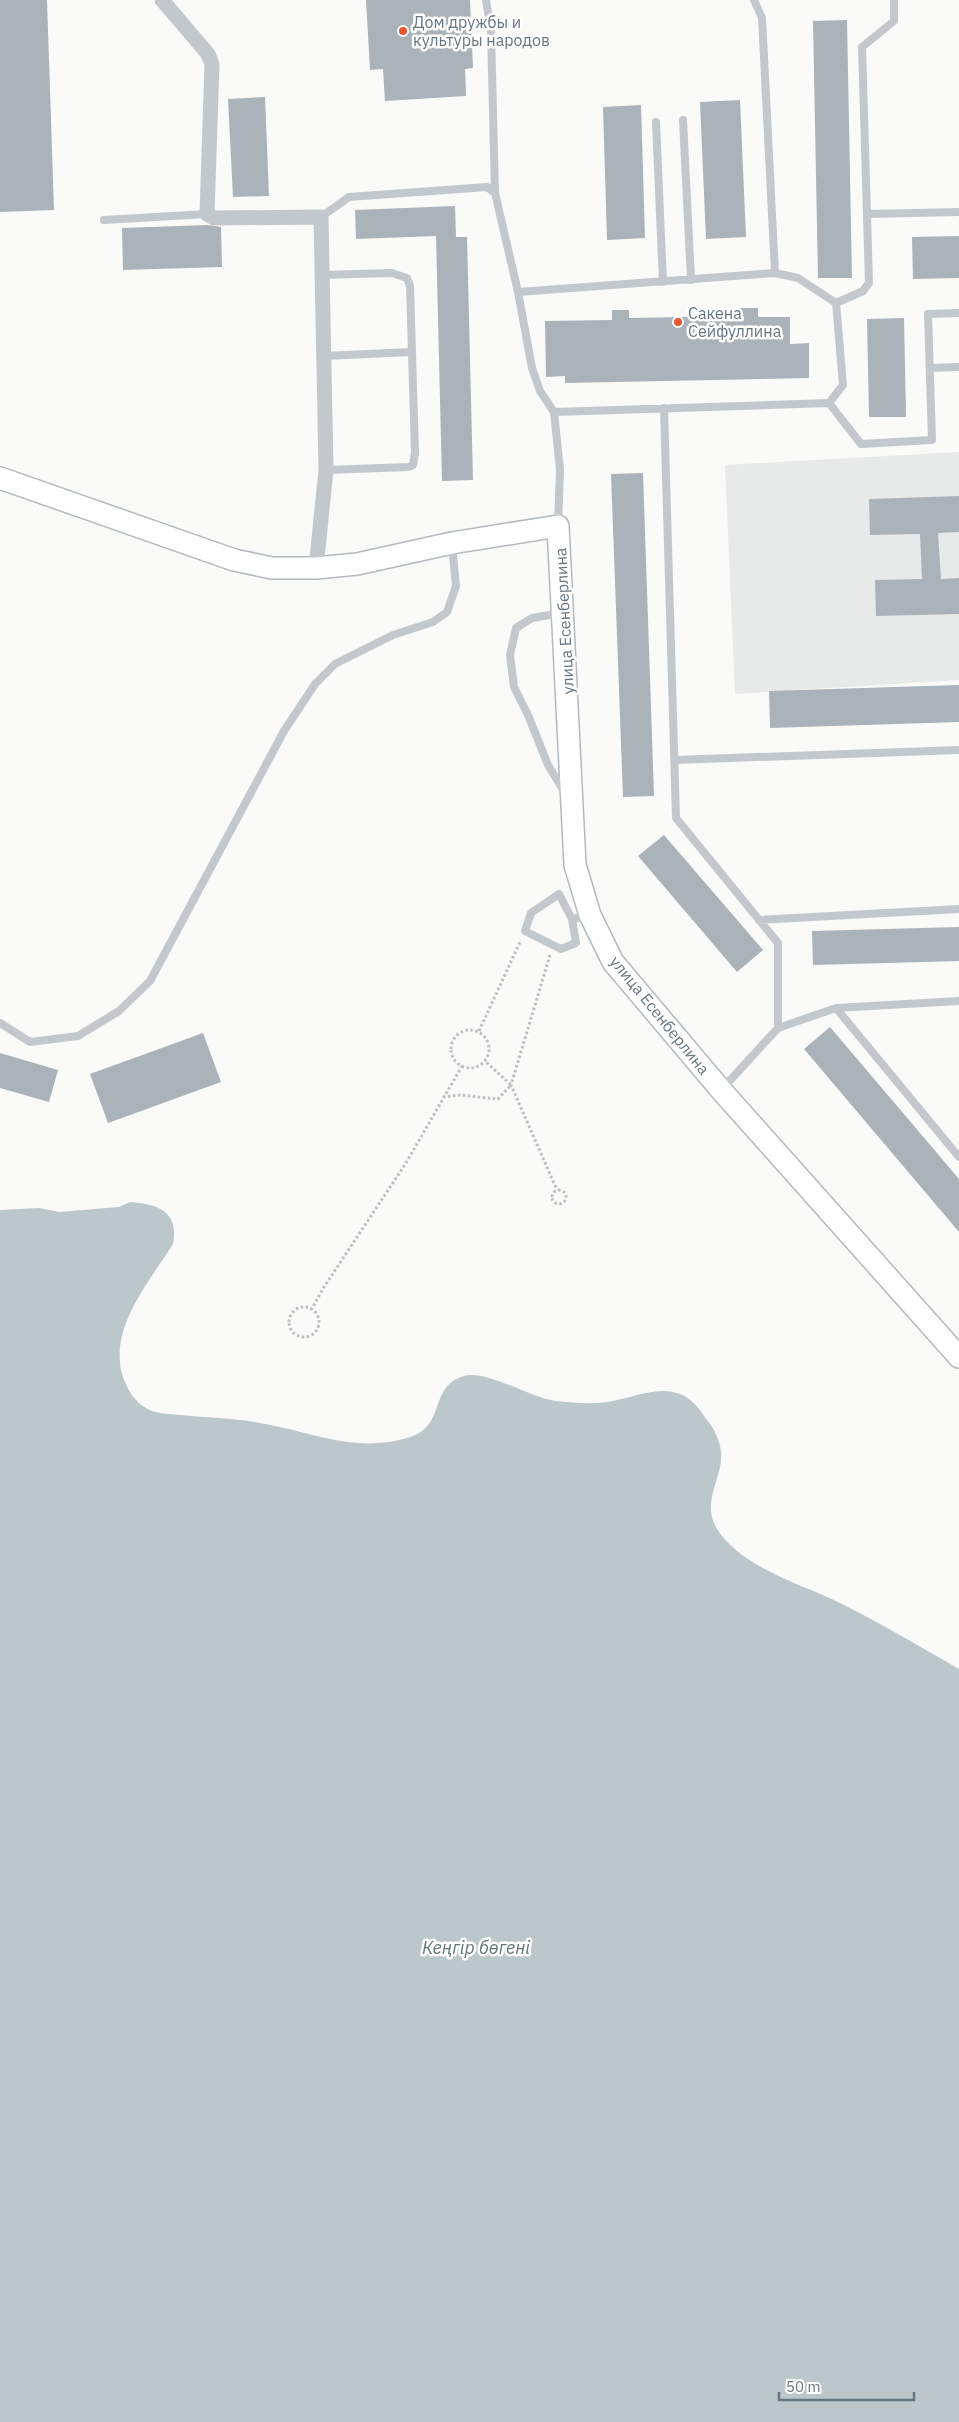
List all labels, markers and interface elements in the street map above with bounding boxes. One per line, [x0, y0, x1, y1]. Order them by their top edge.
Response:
place label: Дом дружбы и культуры народов [413, 12, 550, 50]
marker: Дом дружбы и культуры народов [397, 25, 409, 37]
place label: Сакена Сейфуллина [688, 303, 782, 341]
marker: Сакена Сейфуллина [672, 316, 684, 328]
street label: улица Есенберлина [550, 547, 578, 695]
street label: улица Есенберлина [606, 952, 714, 1079]
water label: Кеңгір бөгені [422, 1936, 530, 1959]
scale bar [779, 2370, 914, 2402]
text: 50 m [786, 2377, 821, 2396]

